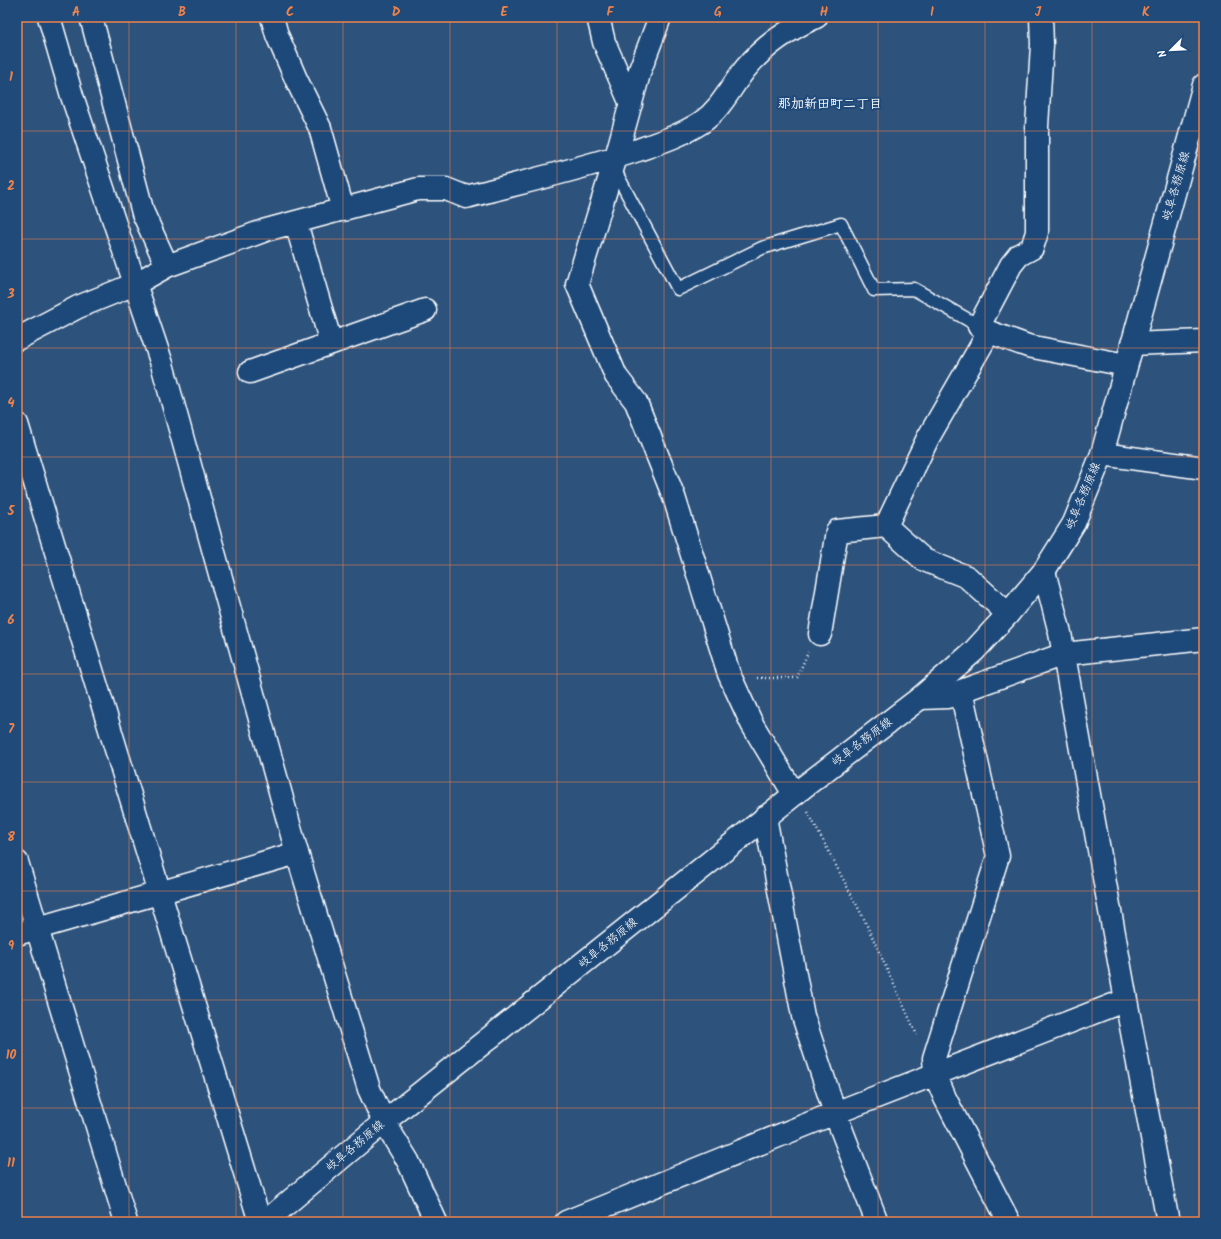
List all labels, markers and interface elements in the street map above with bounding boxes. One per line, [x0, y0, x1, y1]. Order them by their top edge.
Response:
text: A [72, 2, 80, 23]
text: B [178, 2, 186, 23]
text: C [286, 2, 294, 23]
text: D [392, 2, 401, 23]
text: E [500, 2, 508, 23]
text: F [606, 2, 614, 23]
text: G [714, 2, 722, 23]
text: H [820, 2, 829, 23]
text: I [930, 2, 934, 23]
text: J [1035, 2, 1042, 23]
text: K [1142, 2, 1150, 23]
north arrow [1151, 30, 1191, 70]
text: N [1153, 47, 1172, 60]
text: 1 [9, 67, 13, 88]
district label: 那加新田町二丁目 [778, 94, 882, 115]
street label: 岐阜各務原線 [1157, 149, 1195, 223]
text: 2 [7, 176, 15, 197]
text: 3 [6, 284, 15, 305]
text: 4 [7, 393, 15, 414]
street label: 岐阜各務原線 [1060, 459, 1106, 533]
text: 5 [7, 501, 16, 522]
text: 6 [7, 610, 15, 631]
street label: 岐阜各務原線 [828, 713, 896, 771]
text: 7 [8, 719, 15, 740]
text: 8 [7, 827, 15, 848]
street label: 岐阜各務原線 [574, 913, 642, 973]
text: 9 [8, 936, 15, 957]
text: 10 [6, 1045, 17, 1066]
street label: 岐阜各務原線 [321, 1116, 389, 1176]
text: 11 [7, 1153, 15, 1174]

